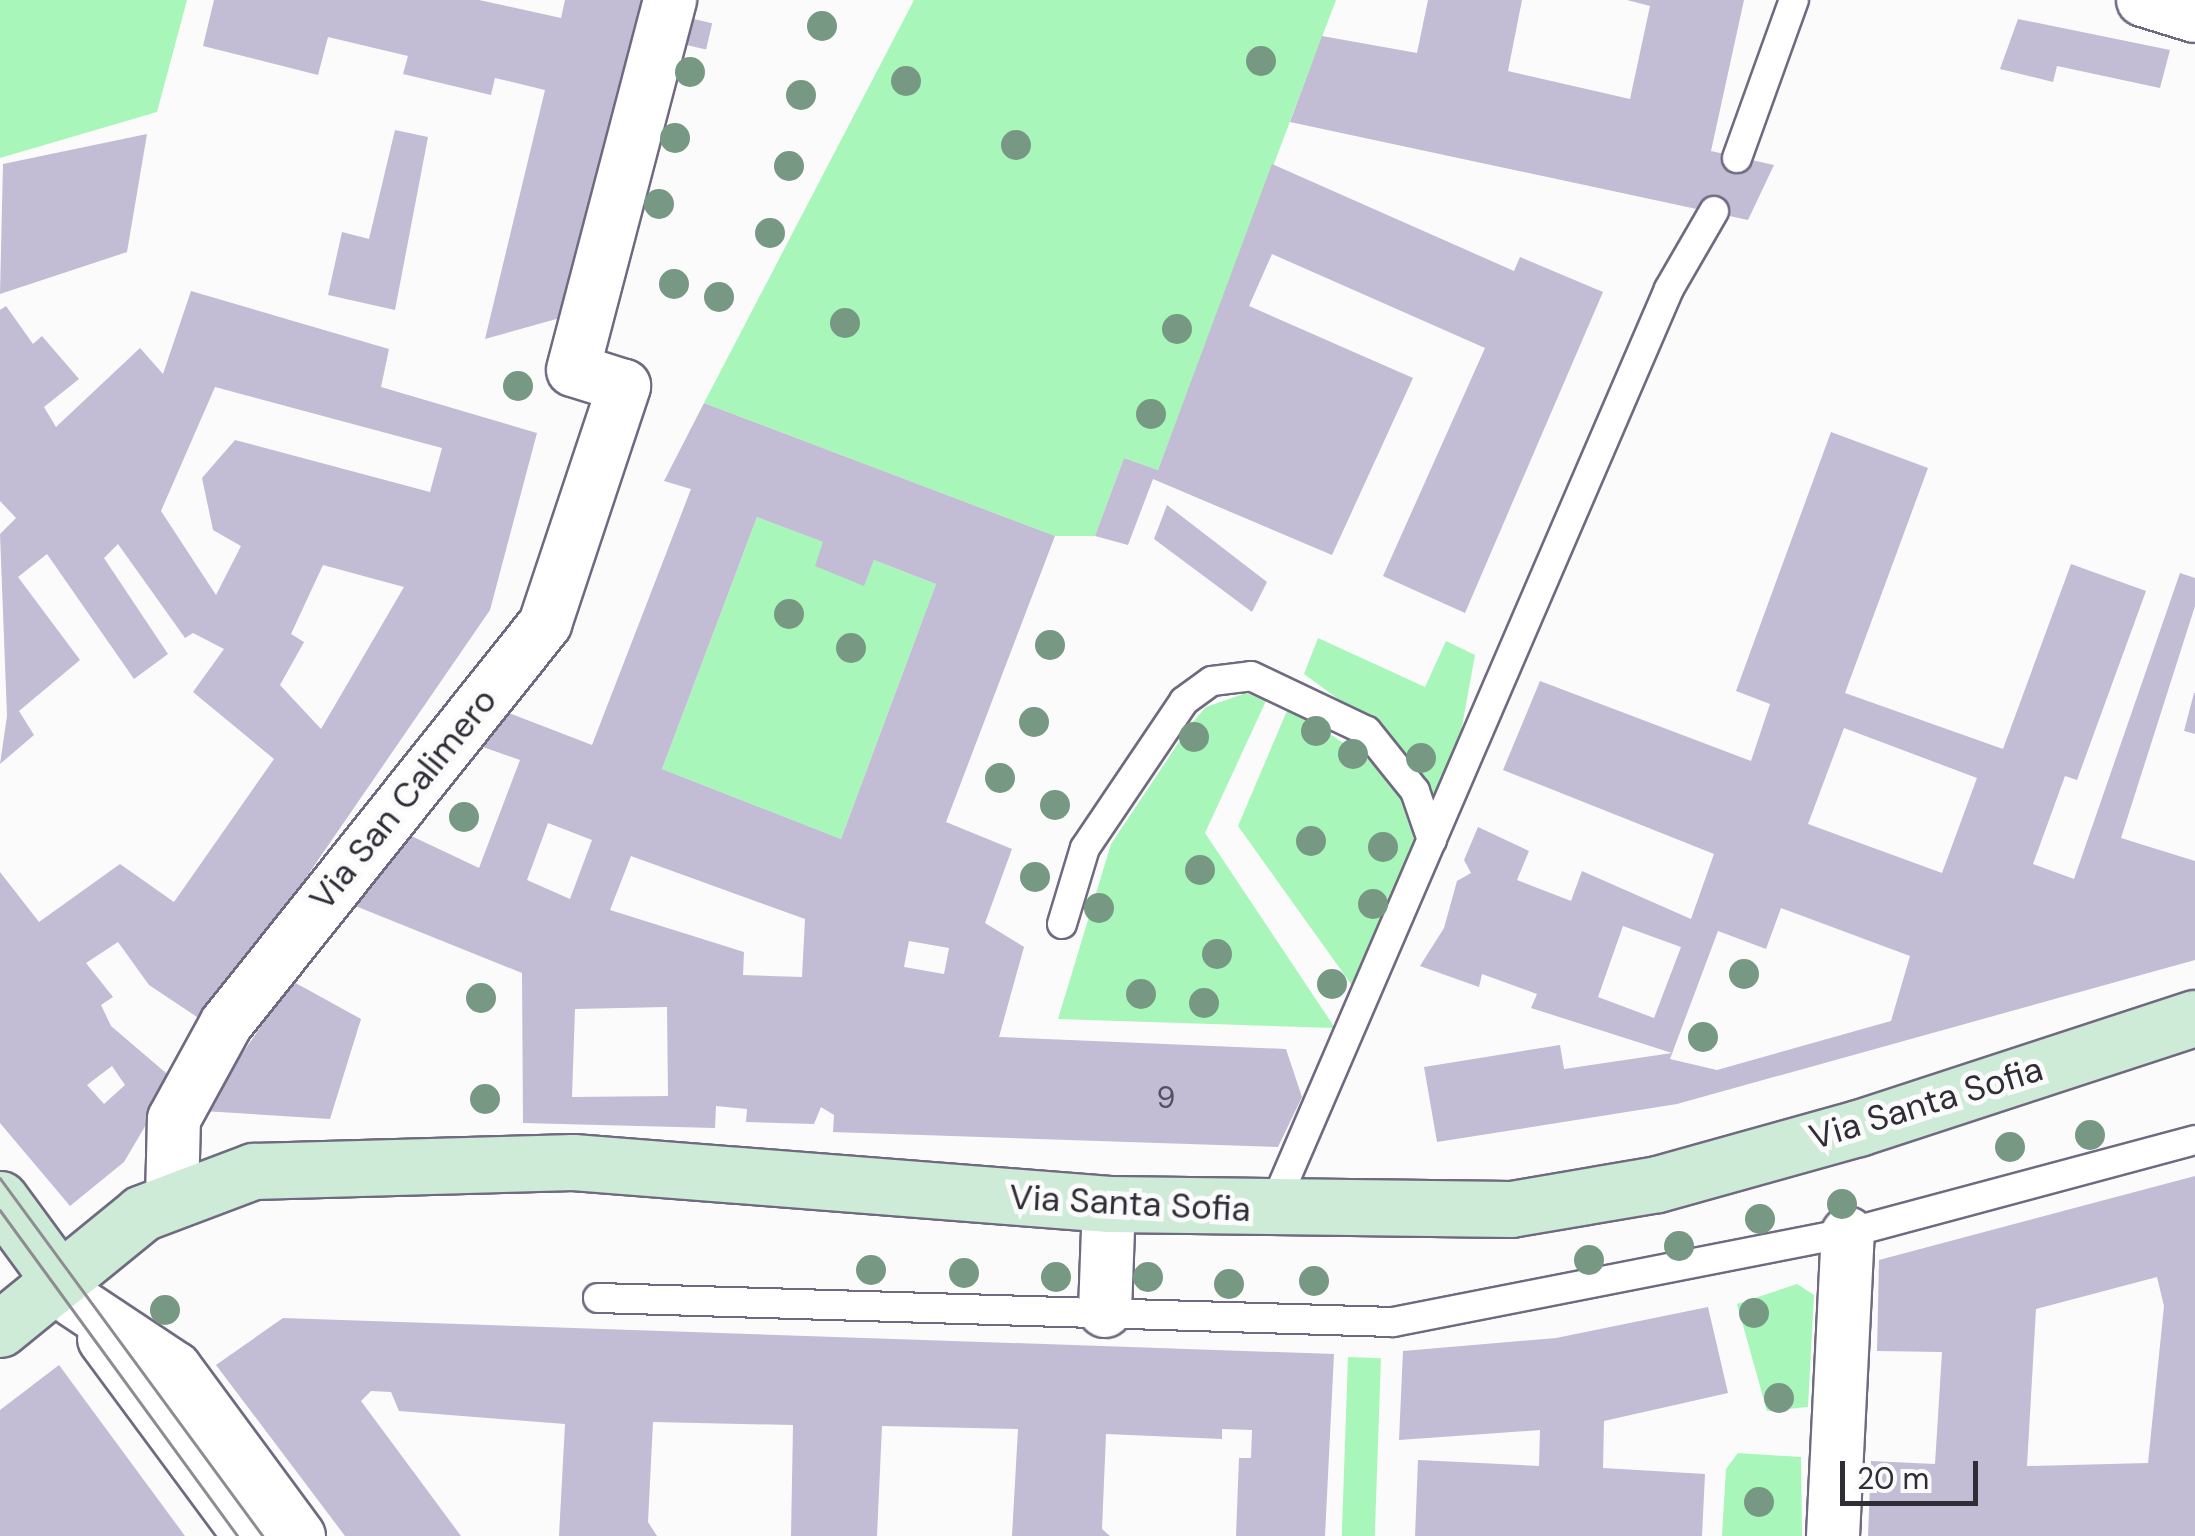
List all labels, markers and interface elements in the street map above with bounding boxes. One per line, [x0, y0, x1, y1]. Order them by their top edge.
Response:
street label: Via San Calimero [301, 680, 505, 918]
street label: Via Santa Sofia [1804, 1048, 2048, 1158]
house number: 9 [1157, 1080, 1175, 1116]
street label: Via Santa Sofia [1008, 1176, 1252, 1230]
scale bar [1845, 1441, 1982, 1503]
text: 20 m [1857, 1459, 1929, 1498]

